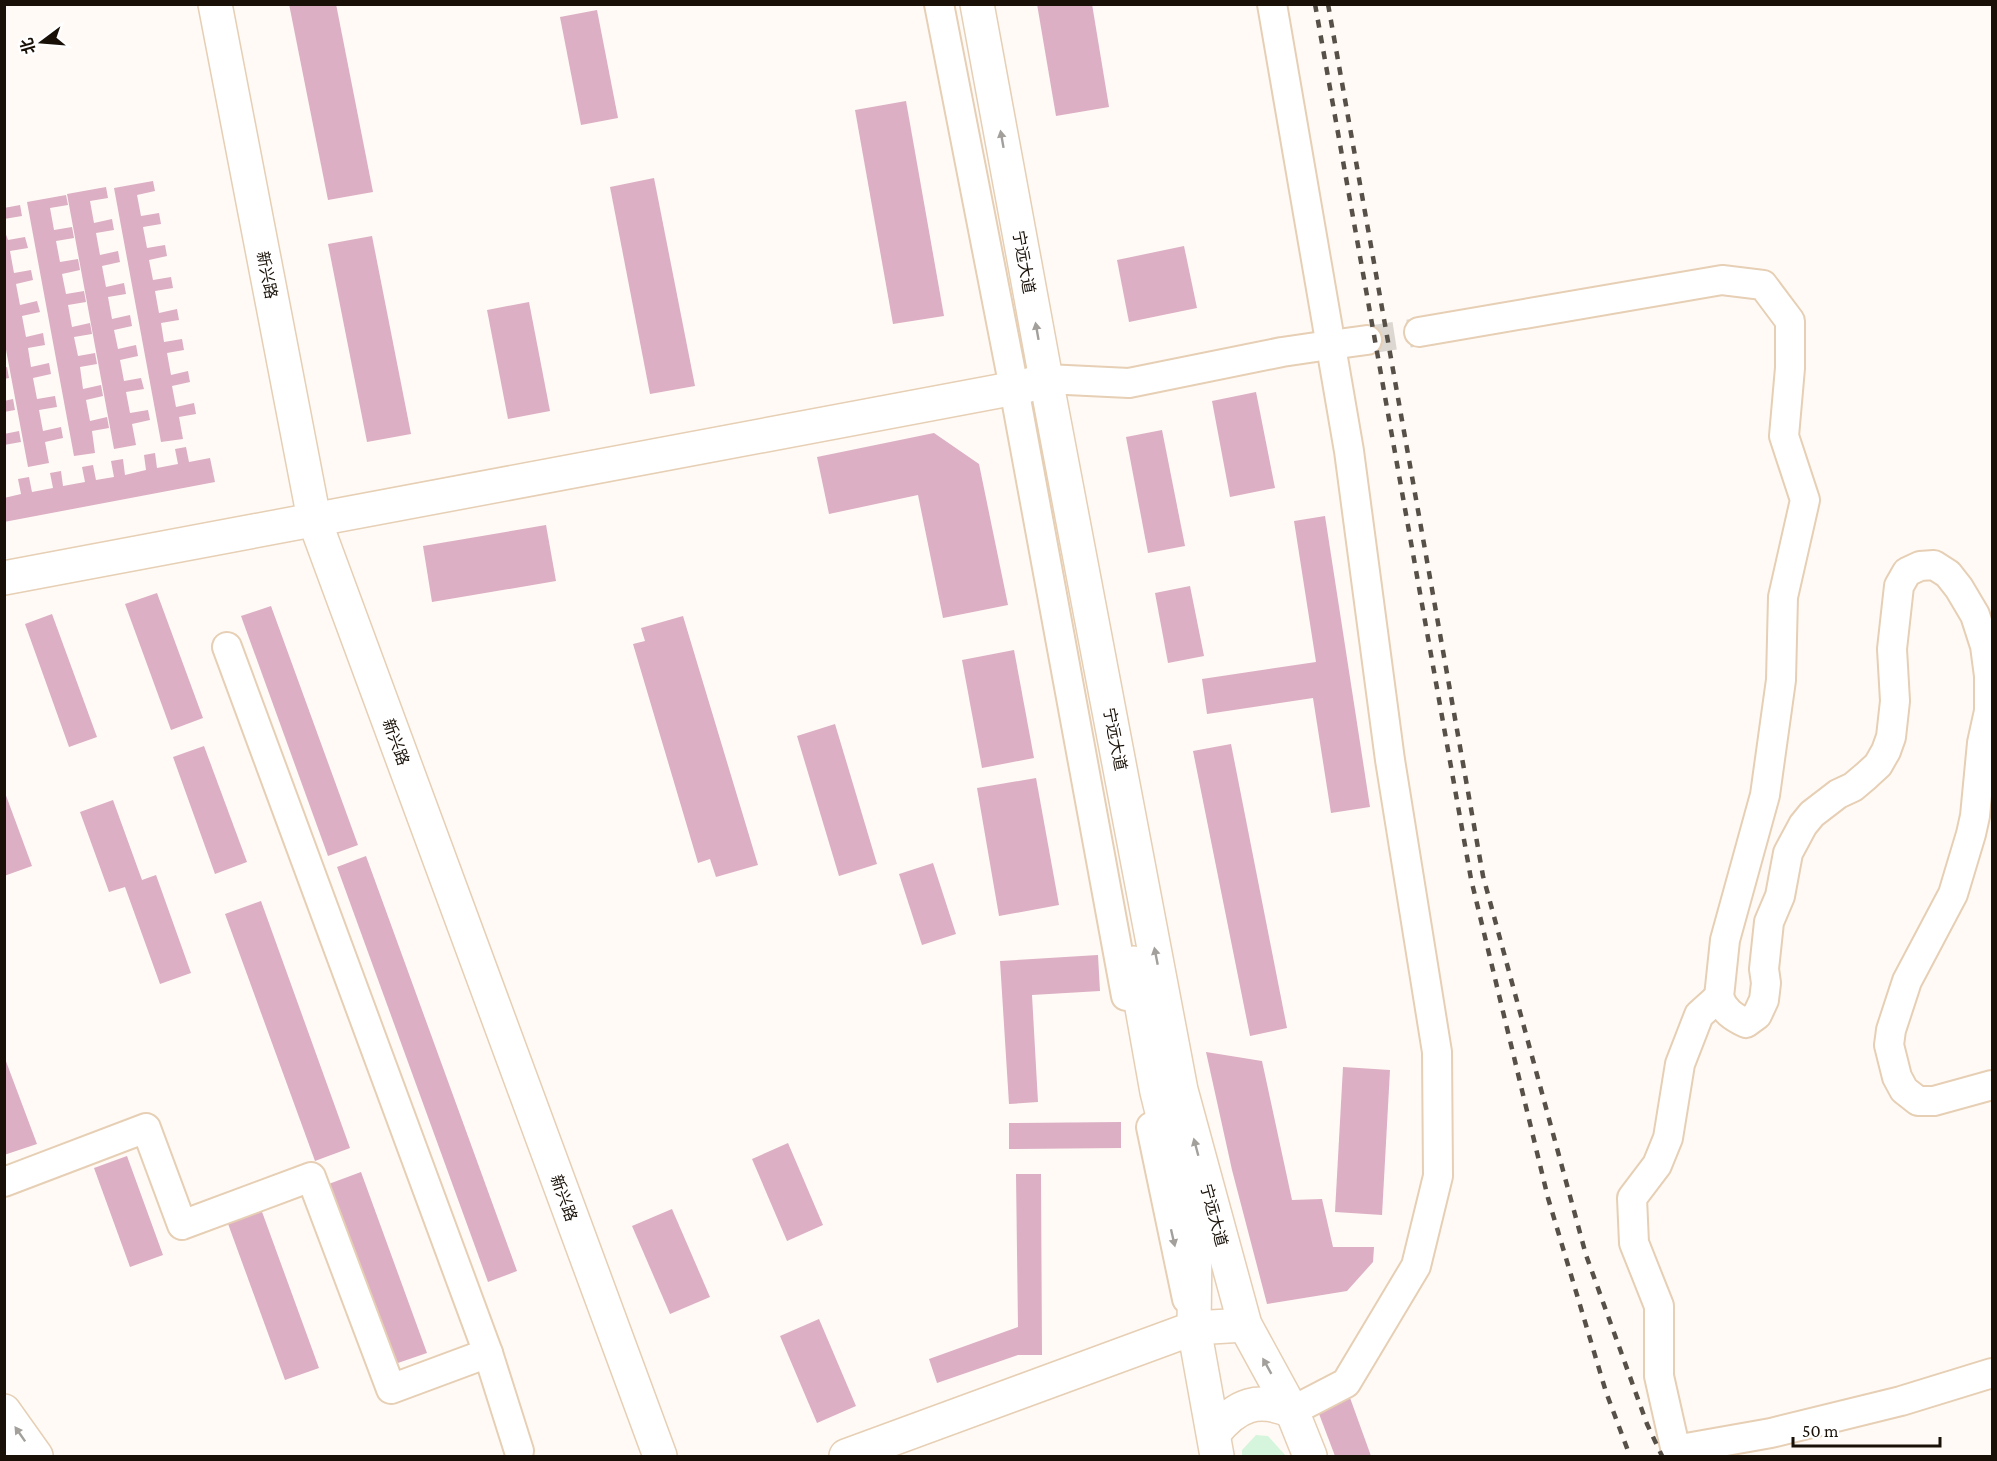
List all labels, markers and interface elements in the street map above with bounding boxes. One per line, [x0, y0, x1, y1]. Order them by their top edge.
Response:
north arrow [12, 12, 72, 72]
text: 北 [18, 36, 38, 56]
one-way arrow [997, 130, 1006, 149]
street label: 宁远大道 [1010, 229, 1038, 295]
street label: 新兴路 [254, 250, 280, 300]
one-way arrow [1032, 322, 1041, 341]
street label: 宁远大道 [1101, 706, 1129, 772]
street label: 新兴路 [380, 717, 412, 767]
one-way arrow [1151, 946, 1160, 965]
one-way arrow [1191, 1138, 1200, 1156]
street label: 新兴路 [548, 1173, 580, 1223]
street label: 宁远大道 [1198, 1182, 1230, 1248]
one-way arrow [1169, 1229, 1178, 1248]
one-way arrow [1262, 1357, 1272, 1374]
scale bar [1793, 1410, 1940, 1448]
text: 50 m [1802, 1421, 1839, 1441]
one-way arrow [14, 1426, 26, 1442]

